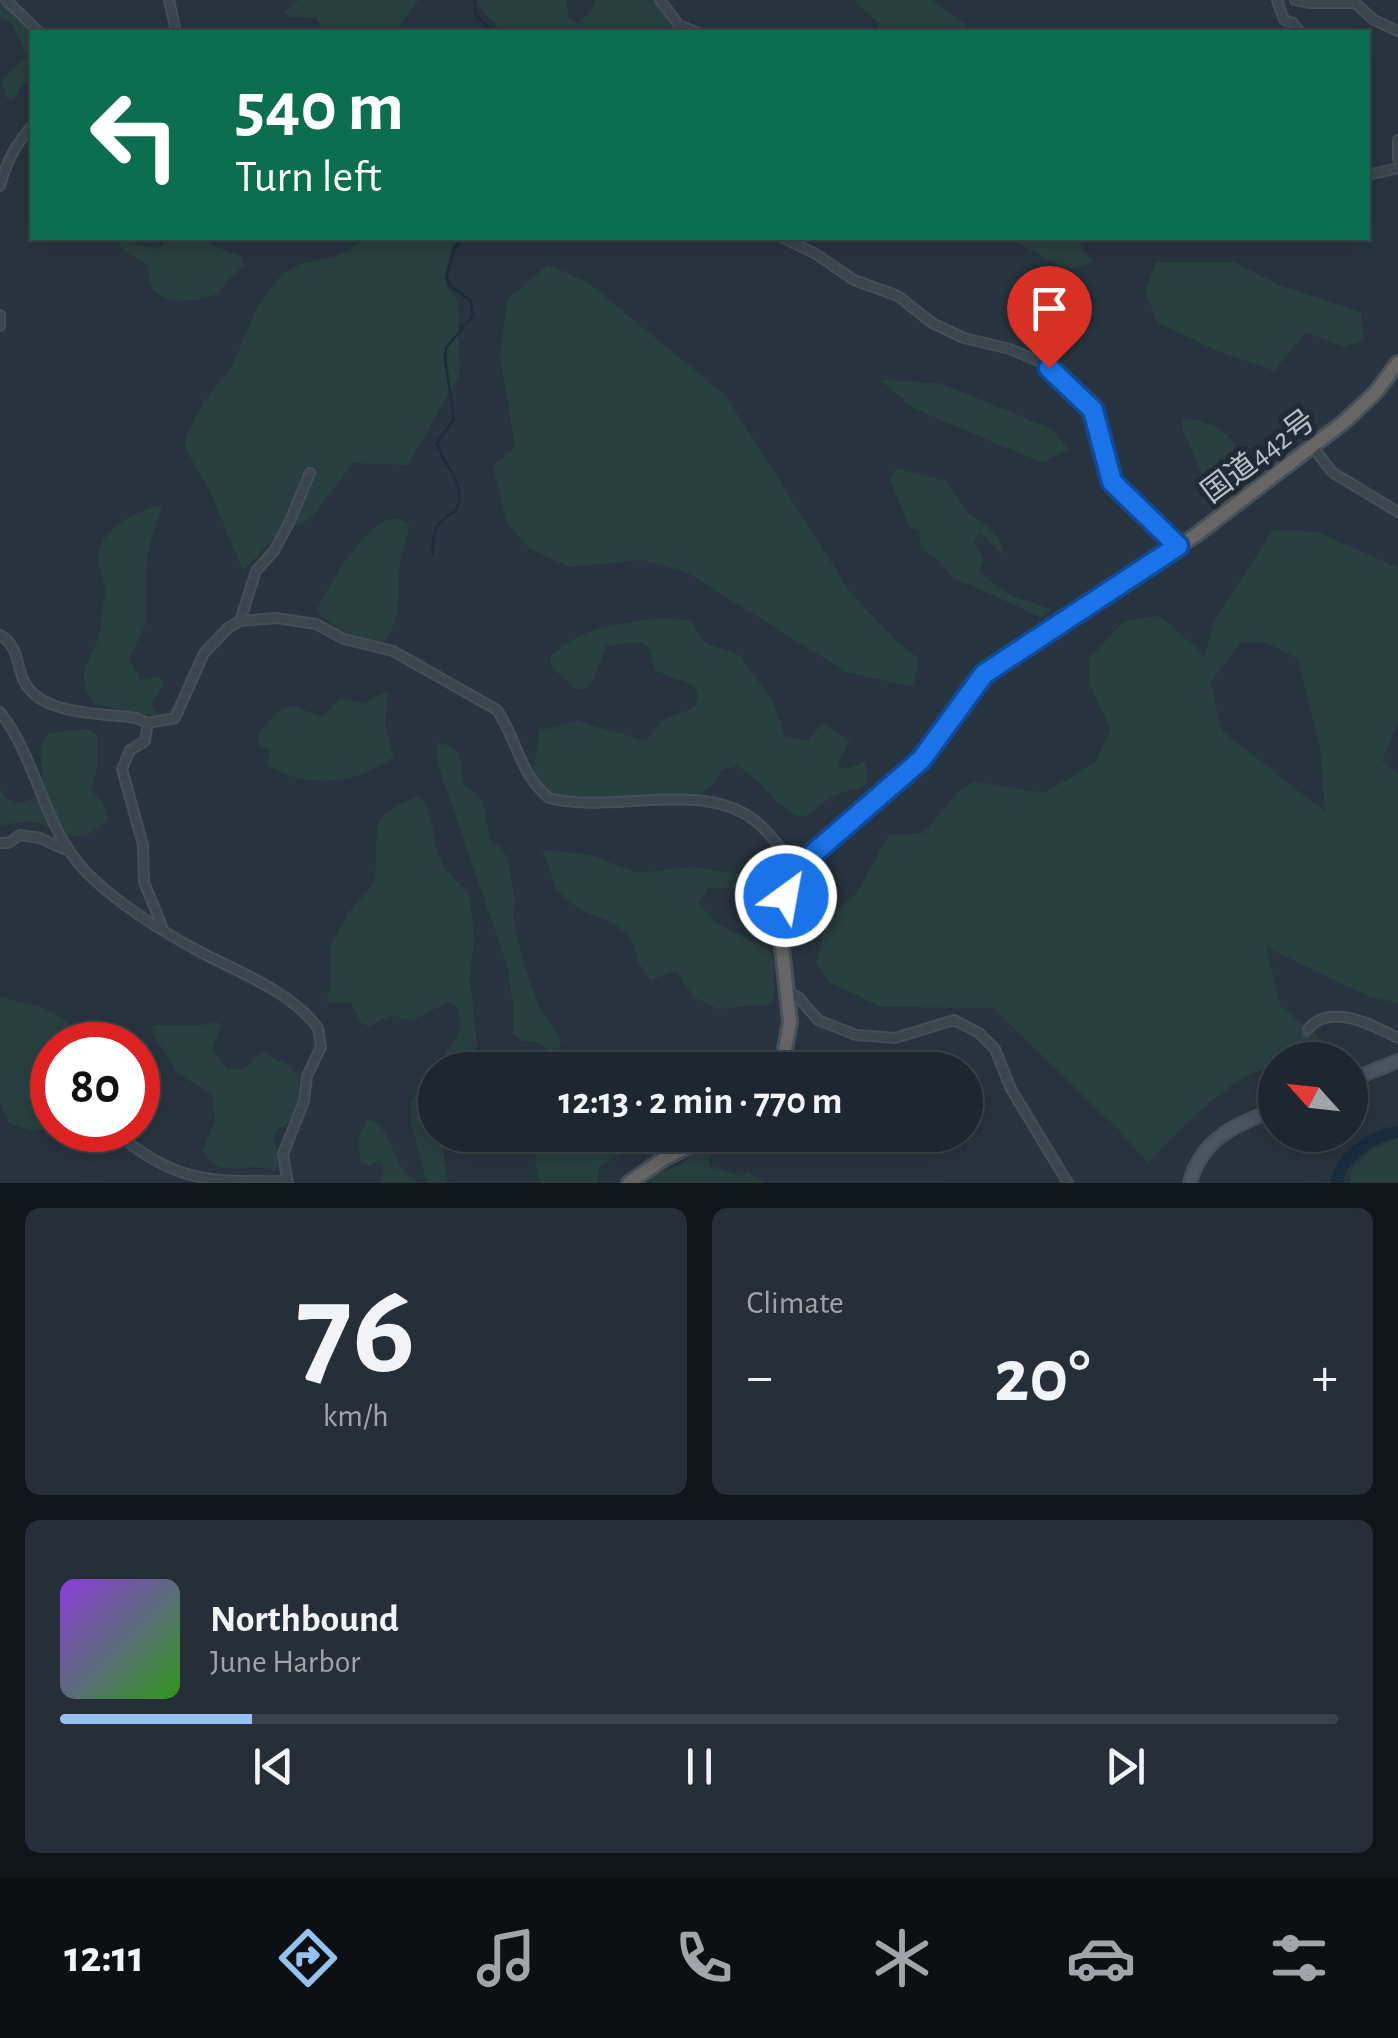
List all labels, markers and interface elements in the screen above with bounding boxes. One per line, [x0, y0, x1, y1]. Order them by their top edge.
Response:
icon: left [70, 70, 200, 200]
text: 540 m [235, 73, 404, 143]
text: Turn left [235, 155, 382, 200]
pin [1007, 266, 1092, 369]
icon: arrive [1022, 281, 1077, 336]
street label: 国道442号 [1196, 404, 1321, 509]
position arrow [734, 844, 838, 948]
speed limit sign: 80 [30, 1022, 160, 1152]
north arrow [1258, 1042, 1368, 1152]
map controls [1258, 1042, 1368, 1152]
text: 12:13 · 2 min · 770 m [558, 1083, 843, 1121]
text: 76 [296, 1267, 415, 1397]
text: Climate [747, 1287, 844, 1319]
text: 20° [994, 1340, 1090, 1415]
text: − [747, 1350, 773, 1405]
text: + [1312, 1350, 1338, 1405]
text: km/h [323, 1400, 389, 1432]
text: Northbound [210, 1601, 399, 1639]
text: June Harbor [210, 1646, 360, 1678]
icon: previous [246, 1739, 301, 1794]
icon: pause [672, 1739, 727, 1794]
icon: next [1098, 1739, 1153, 1794]
icon: directions [273, 1923, 343, 1993]
icon: music [471, 1923, 541, 1993]
icon: phone [669, 1923, 739, 1993]
icon: climate [867, 1923, 937, 1993]
icon: car [1066, 1923, 1136, 1993]
icon: filters [1264, 1923, 1334, 1993]
text: 12:11 [64, 1935, 144, 1980]

